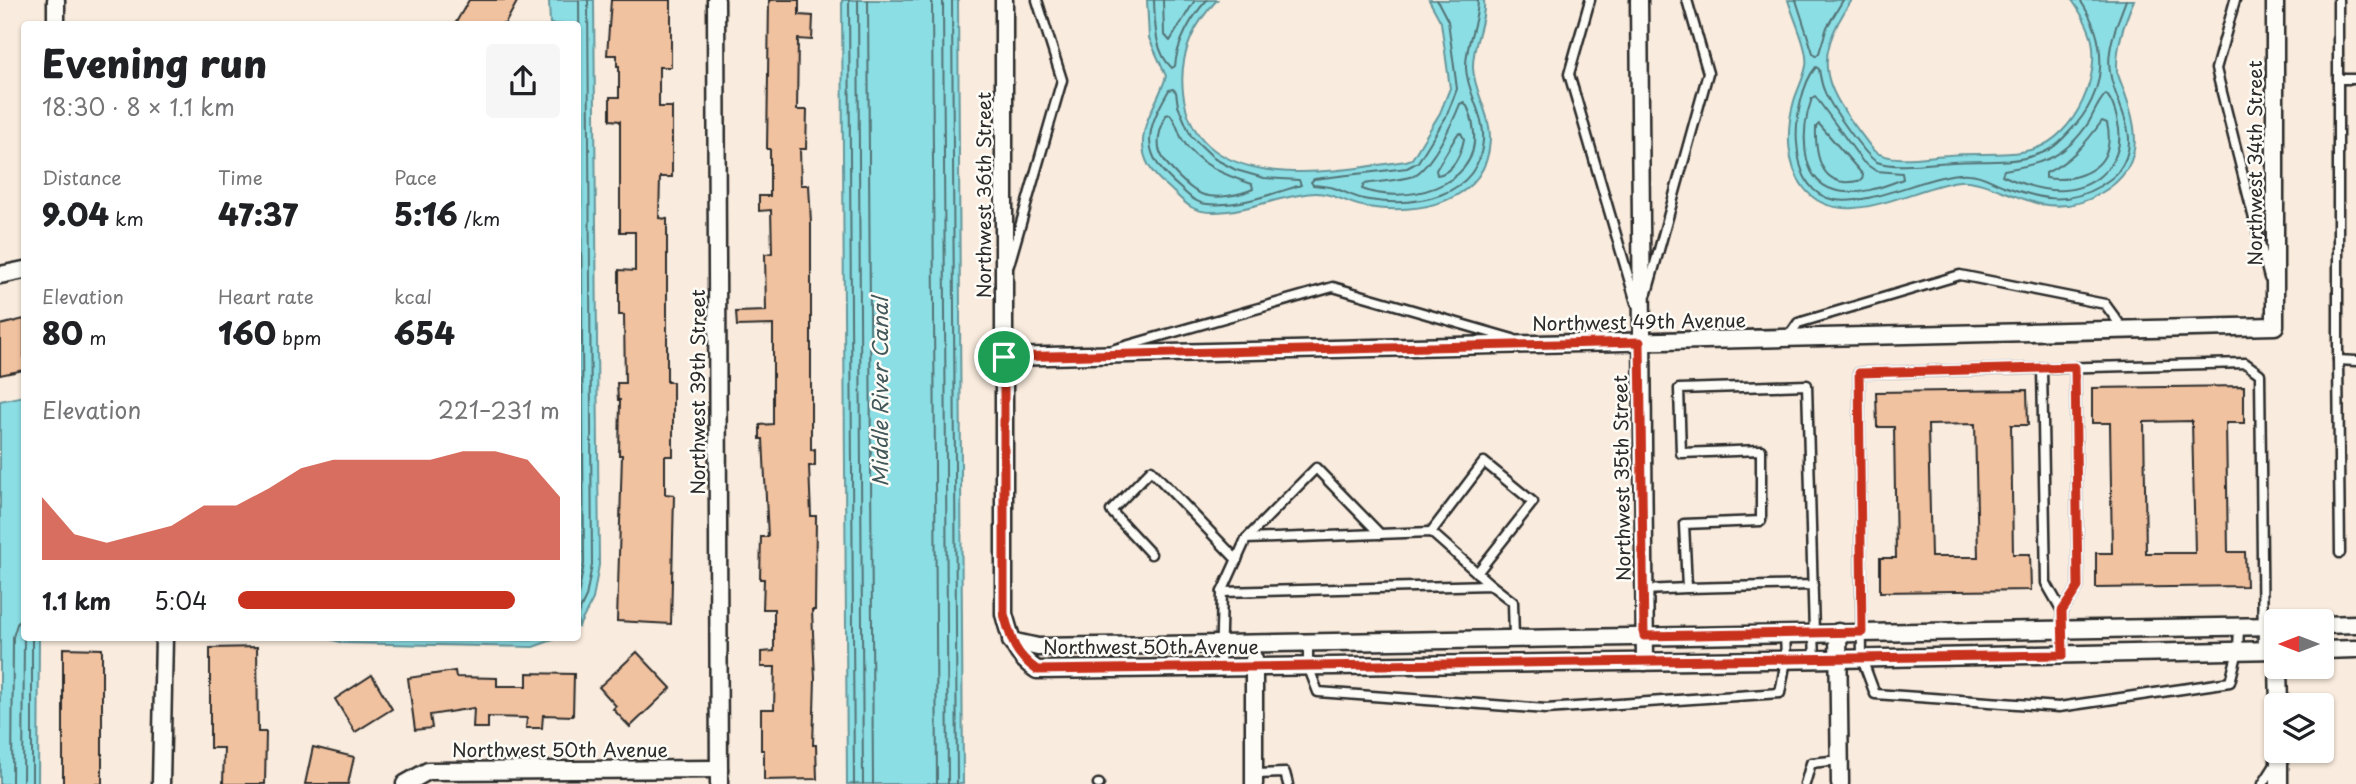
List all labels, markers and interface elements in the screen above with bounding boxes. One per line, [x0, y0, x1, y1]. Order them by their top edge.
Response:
text: Evening run [42, 34, 267, 91]
button: share [486, 44, 560, 118]
street label: Northwest 34th Street [2240, 60, 2268, 266]
text: 18:30 · 8 × 1.1 km [42, 89, 235, 124]
street label: Northwest 36th Street [969, 91, 997, 298]
text: Distance [42, 163, 122, 191]
text: Time [218, 163, 263, 191]
text: Pace [394, 163, 437, 191]
text: 9.04 [42, 191, 109, 236]
text: 47:37 [218, 191, 298, 236]
text: 5:16 [394, 191, 458, 236]
text: km [109, 204, 144, 232]
text: /km [458, 204, 500, 232]
text: Elevation [42, 282, 124, 310]
text: Heart rate [218, 282, 314, 310]
text: kcal [394, 282, 432, 310]
street label: Northwest 39th Street [683, 289, 711, 495]
water label: Middle River Canal [863, 294, 895, 487]
street label: Northwest 49th Avenue [1532, 305, 1746, 337]
text: 80 [42, 310, 83, 355]
text: 160 [218, 310, 276, 355]
text: 654 [394, 310, 455, 355]
text: m [83, 323, 107, 351]
text: bpm [276, 323, 322, 351]
pin [974, 327, 1034, 387]
icon: arrive [985, 338, 1023, 376]
street label: Northwest 35th Street [1605, 374, 1637, 581]
text: Elevation [42, 392, 141, 427]
text: 221–231 m [438, 392, 560, 427]
text: 1.1 km [42, 583, 111, 618]
text: 5:04 [154, 583, 207, 618]
north arrow [2264, 609, 2334, 679]
map controls [2264, 609, 2334, 763]
street label: Northwest 50th Avenue [1043, 632, 1259, 660]
button: layers [2264, 693, 2334, 763]
street label: Northwest 50th Avenue [452, 735, 668, 763]

